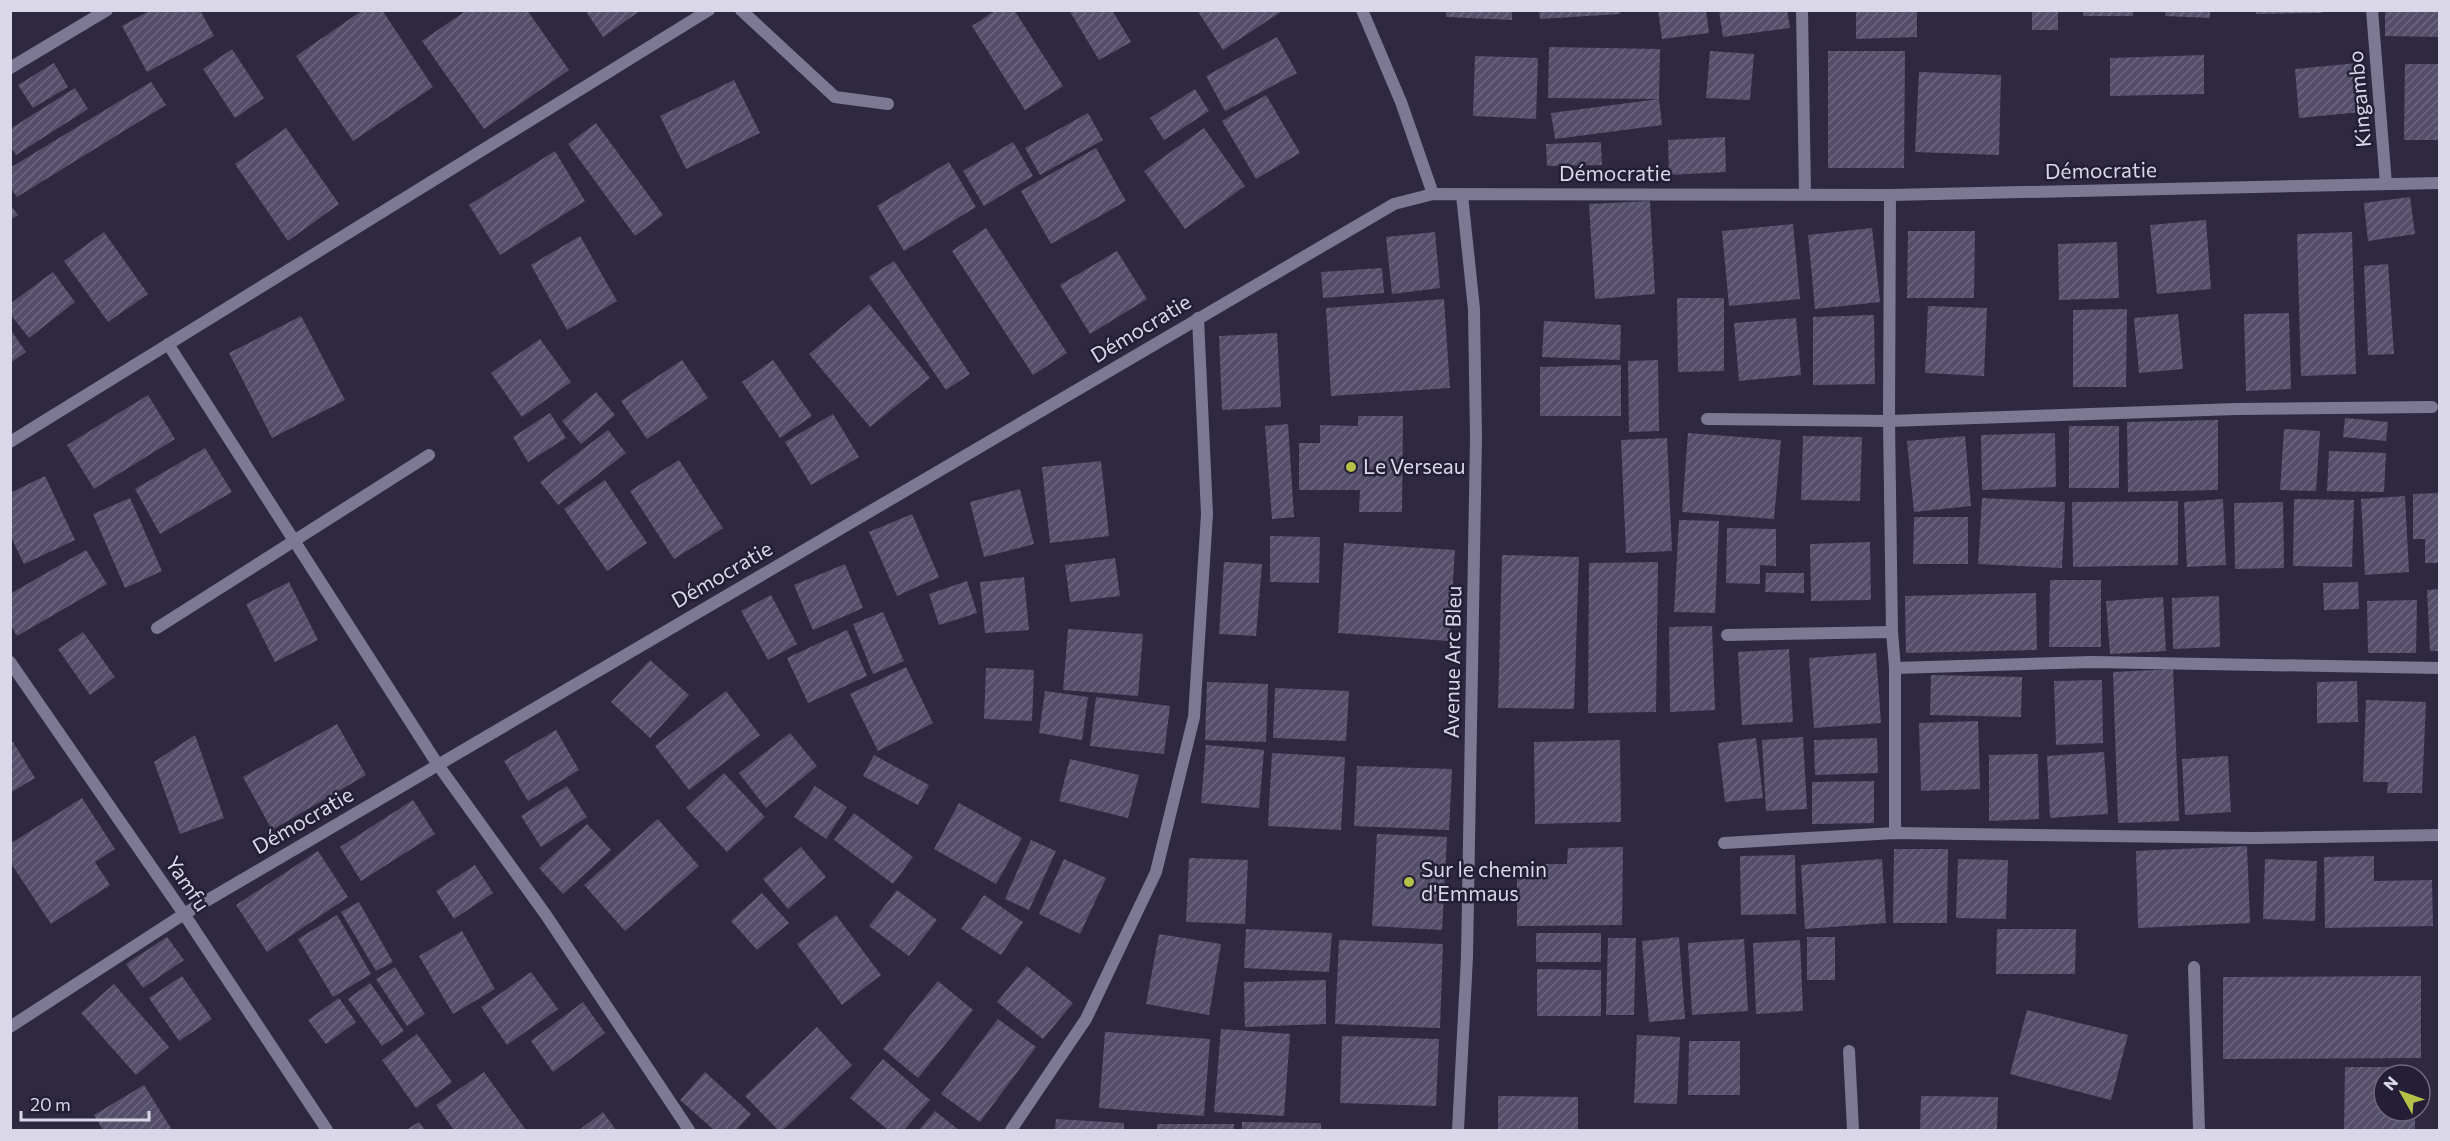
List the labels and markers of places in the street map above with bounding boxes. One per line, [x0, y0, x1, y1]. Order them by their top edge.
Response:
place label: Le Verseau [1363, 453, 1466, 478]
marker: Le Verseau [1344, 460, 1358, 474]
place label: Sur le chemin d'Emmaus [1421, 856, 1547, 905]
marker: Sur le chemin d'Emmaus [1402, 875, 1416, 889]

